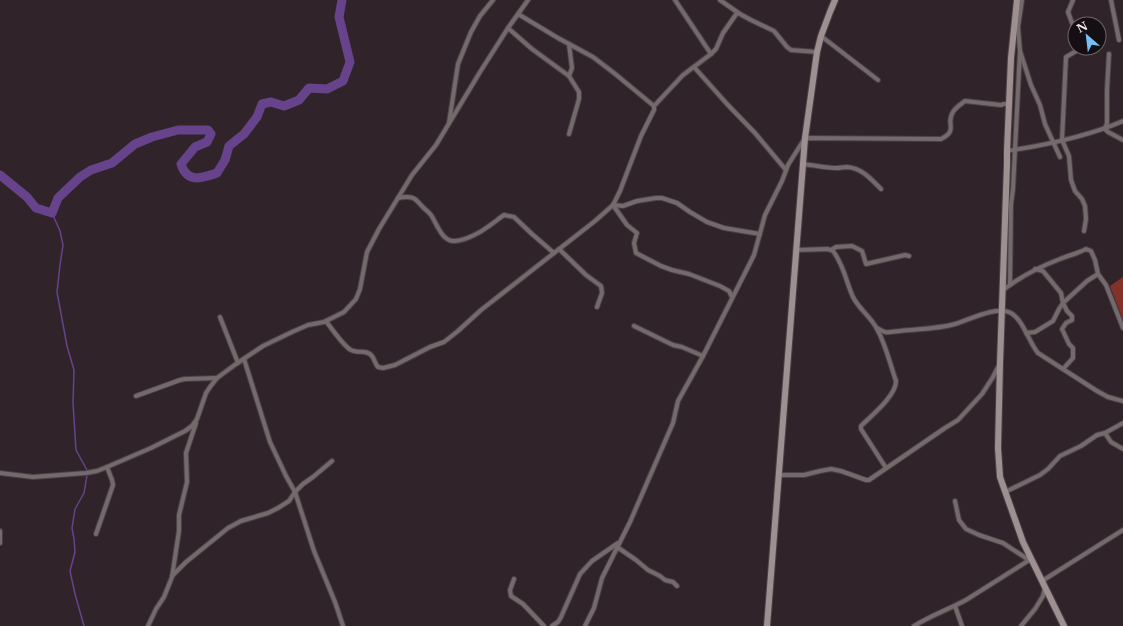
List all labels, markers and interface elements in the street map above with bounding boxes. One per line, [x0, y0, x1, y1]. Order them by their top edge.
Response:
north arrow [1067, 16, 1107, 56]
text: N [1074, 18, 1091, 36]

